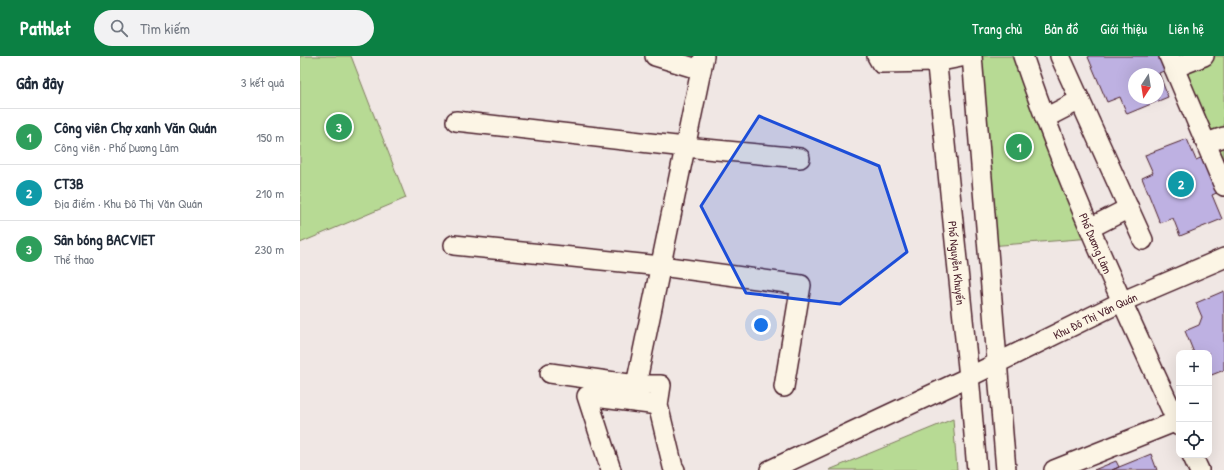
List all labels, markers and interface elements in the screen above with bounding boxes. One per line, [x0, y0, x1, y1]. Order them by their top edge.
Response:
search box [94, 10, 374, 46]
text: Pathlet [20, 15, 70, 41]
icon: search [108, 17, 130, 39]
text: Tìm kiếm [140, 18, 190, 39]
text: Trang chủ [972, 19, 1022, 38]
text: Bản đồ [1044, 19, 1078, 38]
text: Giới thiệu [1100, 19, 1147, 38]
text: Liên hệ [1169, 19, 1204, 38]
north arrow [1128, 68, 1164, 104]
text: Gần đây [16, 71, 64, 94]
text: 3 kết quả [241, 73, 284, 91]
pin: 3 [326, 112, 352, 142]
text: Công viên Chợ xanh Văn Quán [54, 117, 217, 138]
text: 1 [27, 128, 31, 146]
text: 150 m [256, 128, 284, 146]
pin: 1 [1006, 132, 1032, 162]
text: Công viên · Phố Dương Lâm [54, 138, 179, 156]
pin: 2 [1168, 169, 1194, 199]
text: CT3B [54, 173, 84, 194]
text: 2 [26, 184, 32, 202]
text: 210 m [256, 184, 284, 202]
text: Địa điểm · Khu Đô Thị Văn Quán [54, 194, 203, 212]
street label: Phố Dương Lâm [1076, 210, 1117, 276]
street label: Phố Nguyễn Khuyến [944, 220, 970, 306]
text: Sân bóng BACVIET [54, 229, 155, 250]
text: 3 [26, 240, 32, 258]
text: 230 m [254, 240, 284, 258]
text: Thể thao [54, 250, 94, 268]
street label: Khu Đô Thị Văn Quán [1050, 288, 1140, 343]
your location [751, 315, 771, 335]
map controls [1176, 350, 1212, 458]
button: + [1176, 350, 1212, 386]
button: − [1176, 386, 1212, 422]
button: locate [1176, 422, 1212, 458]

